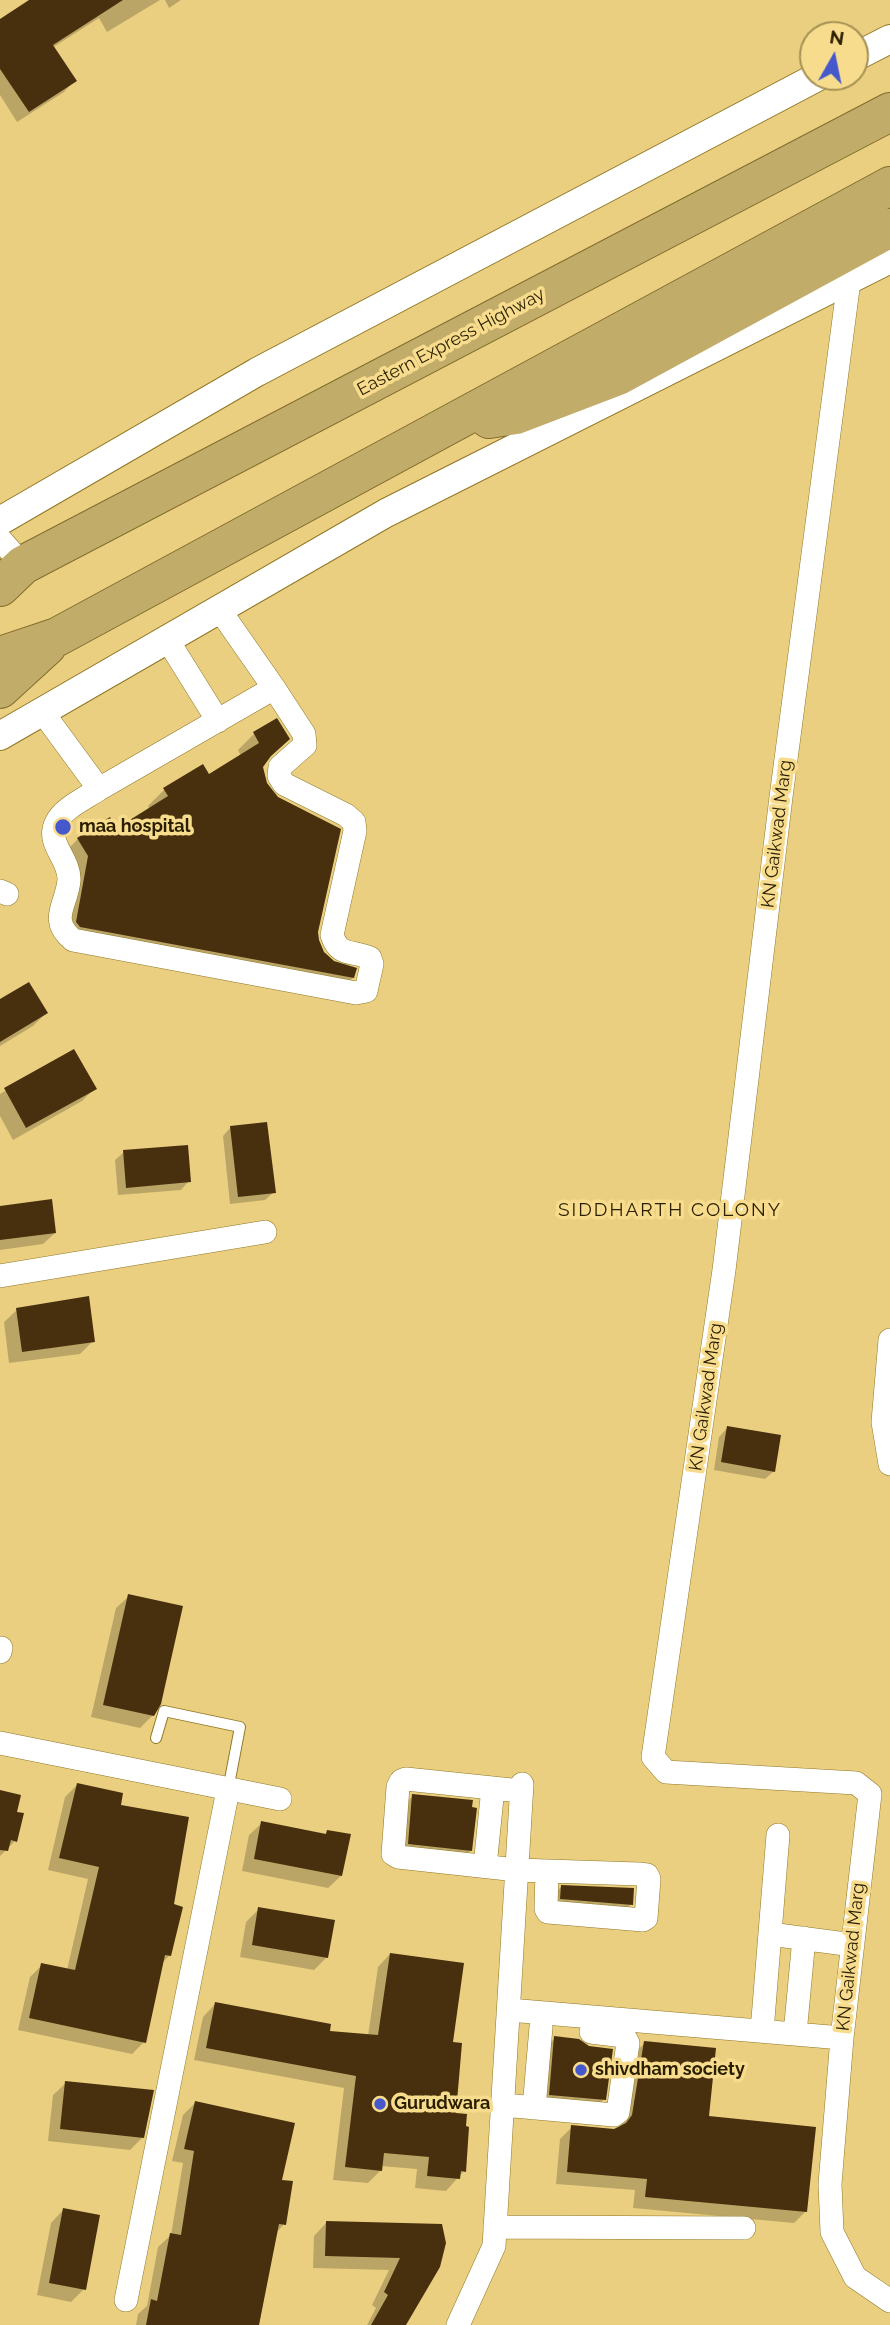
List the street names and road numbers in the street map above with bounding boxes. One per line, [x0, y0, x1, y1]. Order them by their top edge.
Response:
street label: Eastern Express Highway [354, 283, 548, 401]
street label: KN Gaikwad Marg [757, 759, 797, 909]
street label: KN Gaikwad Marg [685, 1322, 727, 1472]
street label: KN Gaikwad Marg [832, 1882, 870, 2032]

